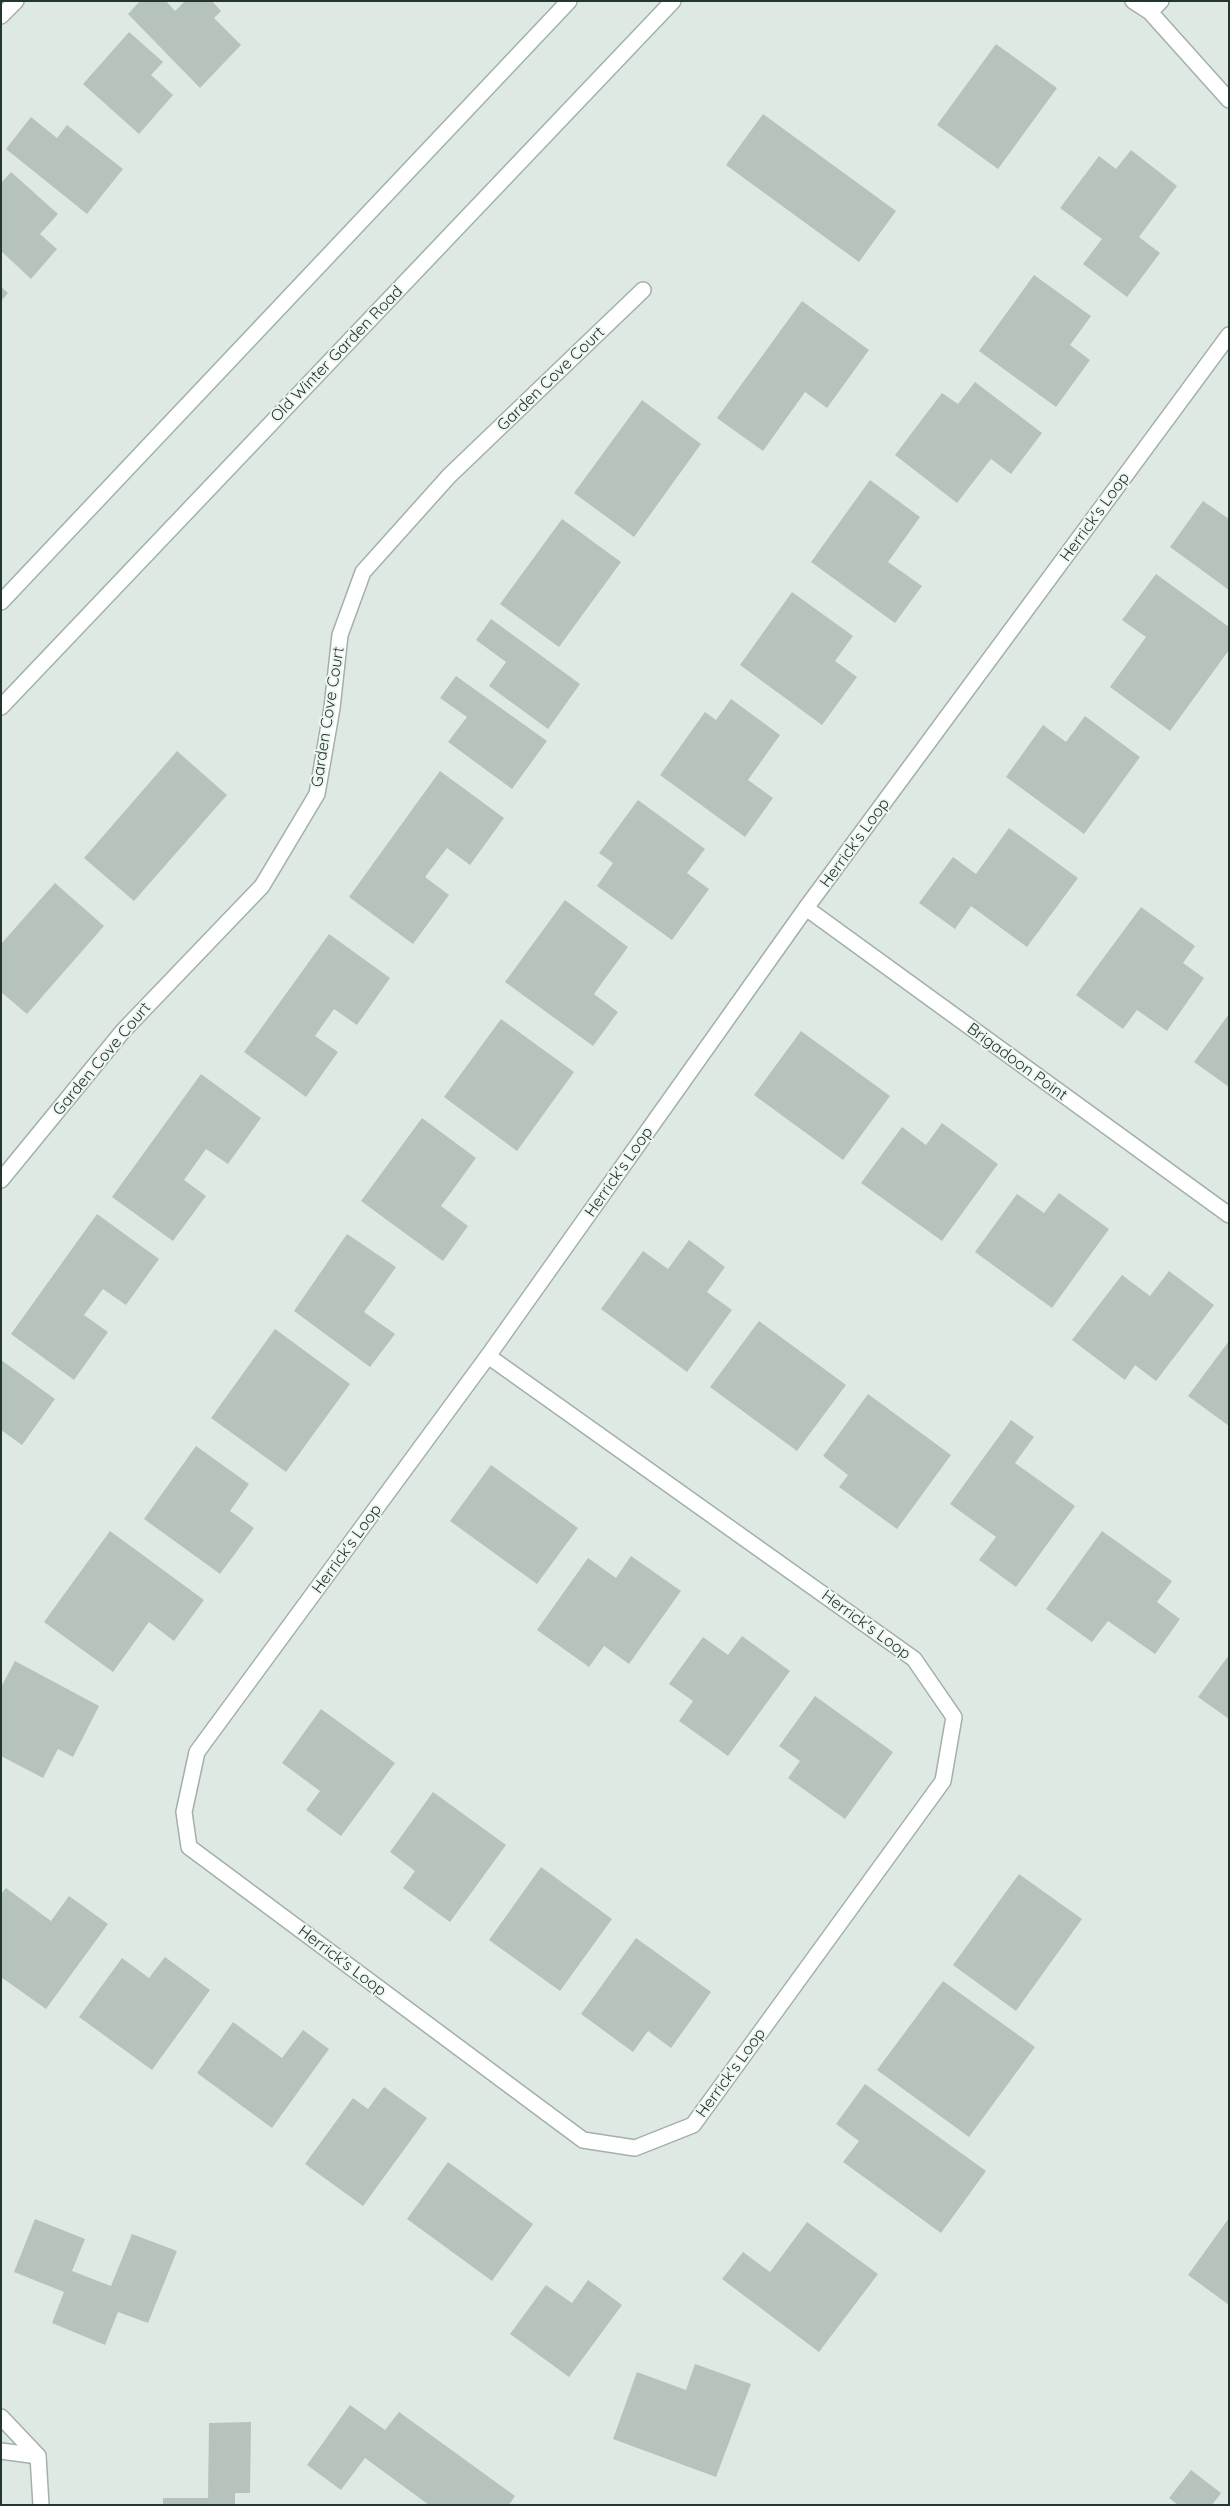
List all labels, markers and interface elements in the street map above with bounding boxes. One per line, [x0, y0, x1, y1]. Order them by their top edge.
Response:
street label: Old Winter Garden Road [267, 282, 407, 426]
street label: Garden Cove Court [493, 323, 609, 435]
street label: Herrick's Loop [1056, 469, 1134, 565]
street label: Garden Cove Court [307, 645, 349, 789]
street label: Herrick's Loop [816, 795, 894, 891]
street label: Garden Cove Court [49, 999, 155, 1119]
street label: Brigadoon Point [963, 1019, 1071, 1105]
street label: Herrick's Loop [581, 1123, 657, 1221]
street label: Herrick's Loop [308, 1501, 386, 1597]
street label: Herrick's Loop [818, 1586, 914, 1664]
street label: Herrick's Loop [294, 1922, 390, 2000]
street label: Herrick's Loop [692, 2025, 770, 2121]

